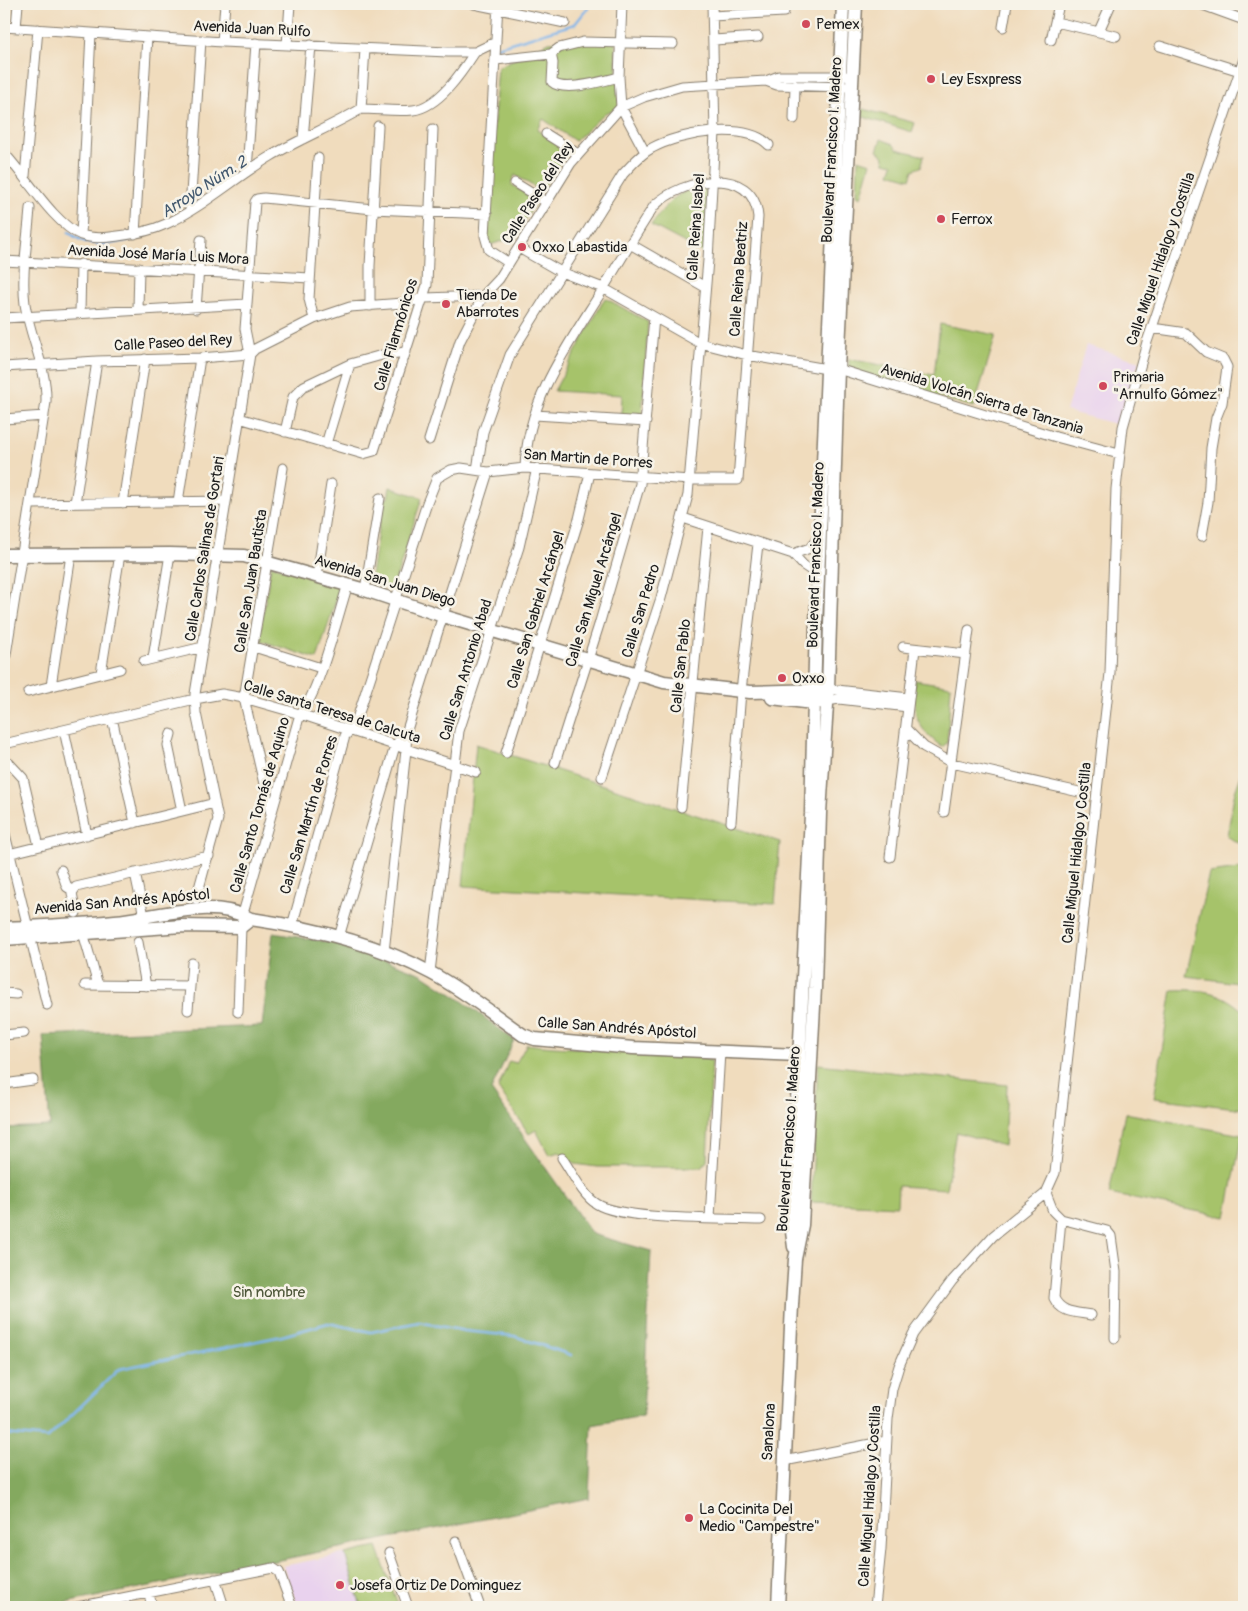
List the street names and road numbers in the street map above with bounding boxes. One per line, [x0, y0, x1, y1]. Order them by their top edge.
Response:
street label: Avenida Juan Rulfo [193, 16, 311, 42]
street label: Boulevard Francisco I. Madero [818, 56, 846, 244]
street label: Calle Paseo del Rey [498, 138, 579, 248]
street label: Calle Miguel Hidalgo y Costilla [1122, 170, 1200, 348]
street label: Calle Reina Isabel [683, 173, 709, 281]
street label: Calle Reina Beatriz [725, 220, 753, 337]
street label: Avenida José María Luis Mora [67, 241, 249, 269]
street label: Calle Filarmónicos [370, 276, 422, 394]
street label: Calle Paseo del Rey [113, 330, 233, 356]
street label: Avenida Volcán Sierra de Tanzania [878, 359, 1086, 439]
street label: San Martin de Porres [523, 445, 654, 473]
street label: Calle Carlos Salinas de Gortari [181, 455, 229, 643]
street label: Boulevard Francisco I. Madero [803, 462, 829, 648]
street label: Calle San Juan Bautista [230, 508, 272, 654]
street label: Calle San Miguel Arcángel [561, 510, 627, 670]
street label: Calle San Gabriel Arcángel [503, 529, 569, 691]
street label: Avenida San Juan Diego [312, 550, 458, 612]
street label: Calle San Pedro [618, 562, 664, 660]
street label: Calle San Antonio Abad [435, 597, 497, 743]
street label: Calle San Pablo [667, 618, 695, 714]
street label: Calle Santa Teresa de Calcuta [241, 676, 423, 748]
street label: Calle Santo Tomás de Aquino [226, 715, 294, 895]
street label: Calle San Martín de Porres [276, 733, 342, 897]
street label: Calle Miguel Hidalgo y Costilla [1058, 761, 1096, 945]
street label: Avenida San Andrés Apóstol [33, 885, 211, 919]
street label: Calle San Andrés Apóstol [537, 1013, 697, 1043]
street label: Boulevard Francisco I. Madero [773, 1045, 805, 1233]
street label: Sanalona [758, 1403, 780, 1461]
street label: Calle Miguel Hidalgo y Costilla [854, 1404, 886, 1588]

